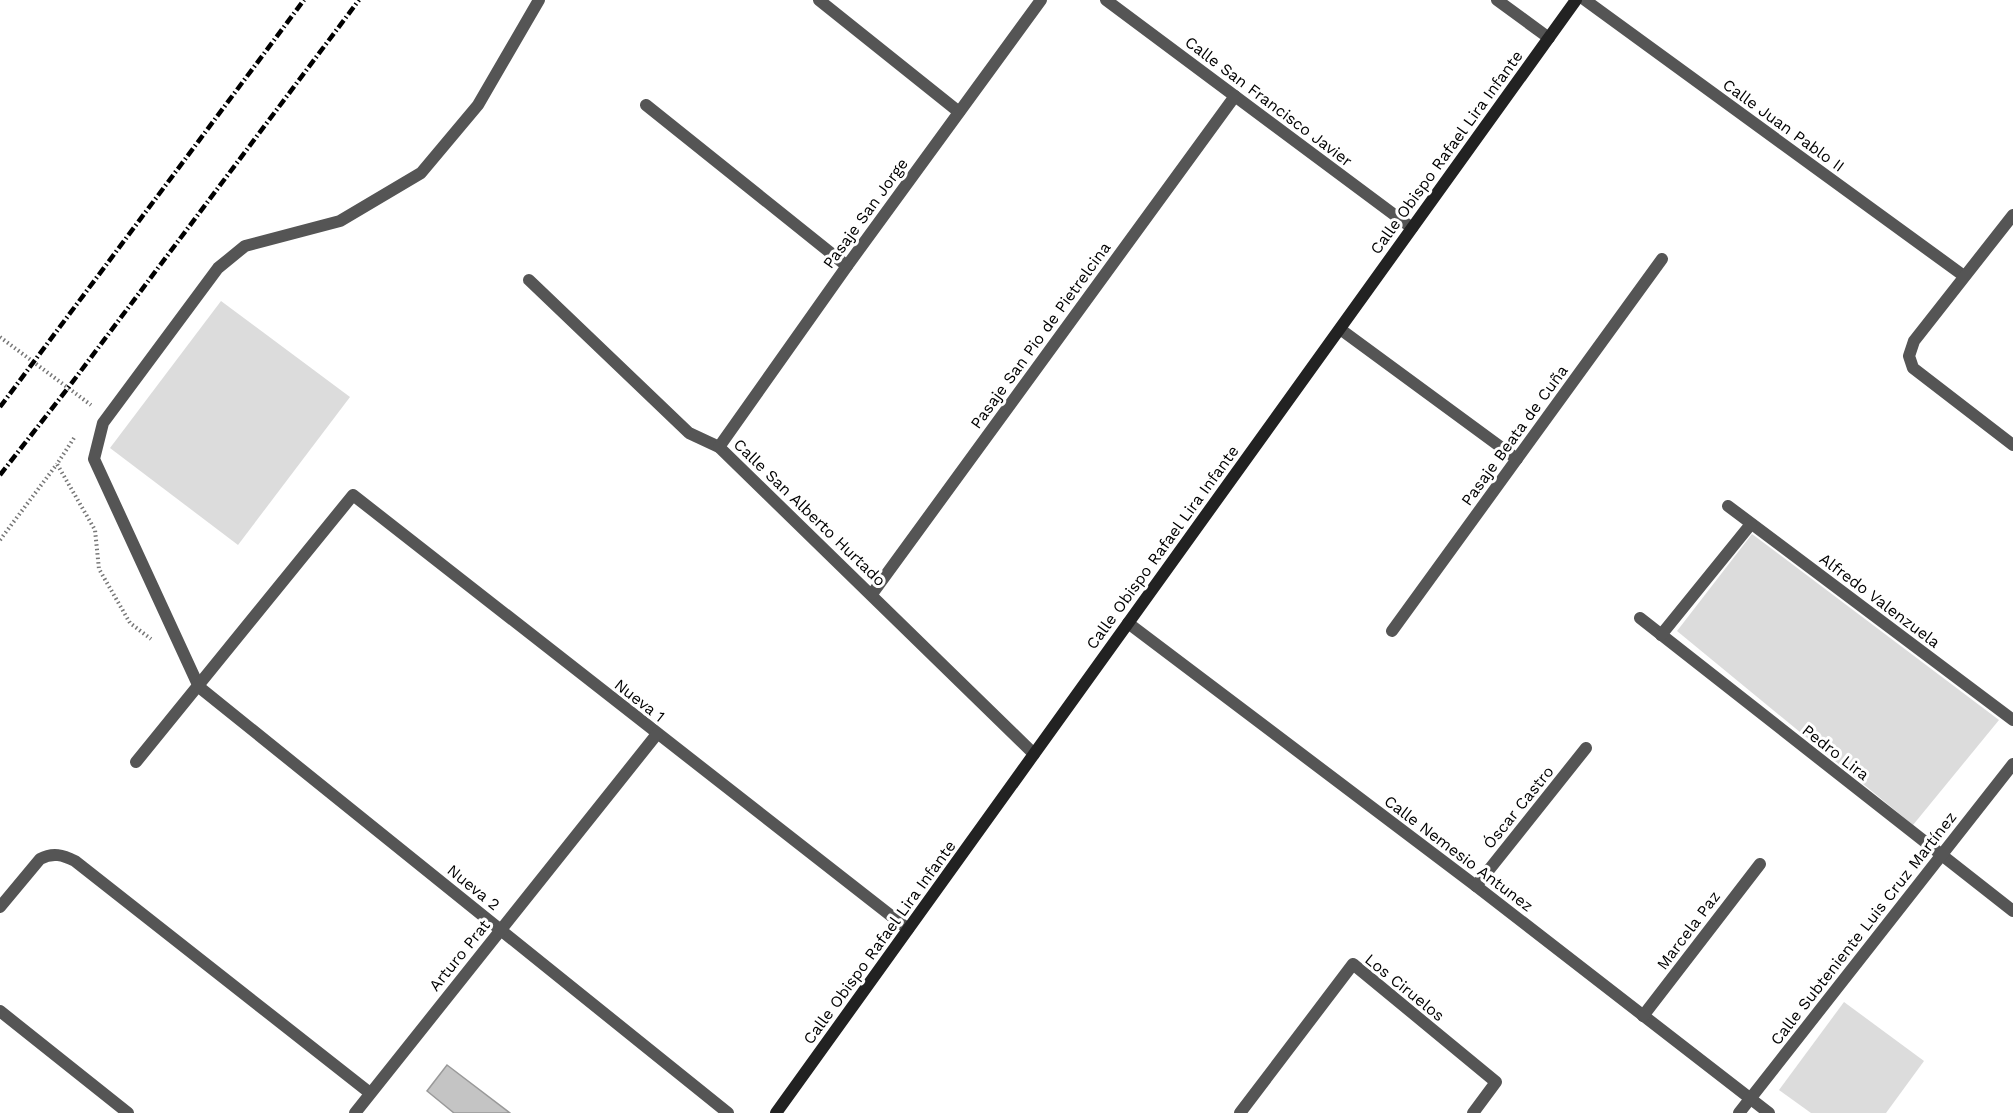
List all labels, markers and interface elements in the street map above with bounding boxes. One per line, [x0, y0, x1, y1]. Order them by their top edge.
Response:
street label: Calle San Francisco Javier [1181, 32, 1356, 171]
street label: Calle Obispo Rafael Lira Infante [1366, 47, 1527, 258]
street label: Calle Juan Pablo II [1719, 75, 1848, 176]
street label: Pasaje San Jorge [819, 154, 912, 272]
street label: Pasaje San Pio de Pietrelcina [966, 238, 1114, 432]
street label: Pasaje Beata de Cuña [1457, 361, 1572, 509]
street label: Calle San Alberto Hurtado [730, 435, 890, 590]
street label: Calle Obispo Rafael Lira Infante [1082, 442, 1243, 653]
street label: Alfredo Valenzuela [1816, 549, 1944, 652]
street label: Nueva 1 [611, 675, 669, 726]
street label: Pedro Lira [1799, 720, 1873, 784]
street label: Óscar Castro [1479, 762, 1558, 853]
street label: Calle Nemesio Antunez [1380, 791, 1537, 916]
street label: Calle Subteniente Luis Cruz Martínez [1766, 808, 1960, 1049]
street label: Calle Obispo Rafael Lira Infante [799, 837, 960, 1048]
street label: Nueva 2 [444, 860, 504, 914]
street label: Marcela Paz [1653, 887, 1724, 973]
street label: Arturo Prat [425, 916, 494, 995]
street label: Los Ciruelos [1361, 950, 1448, 1025]

